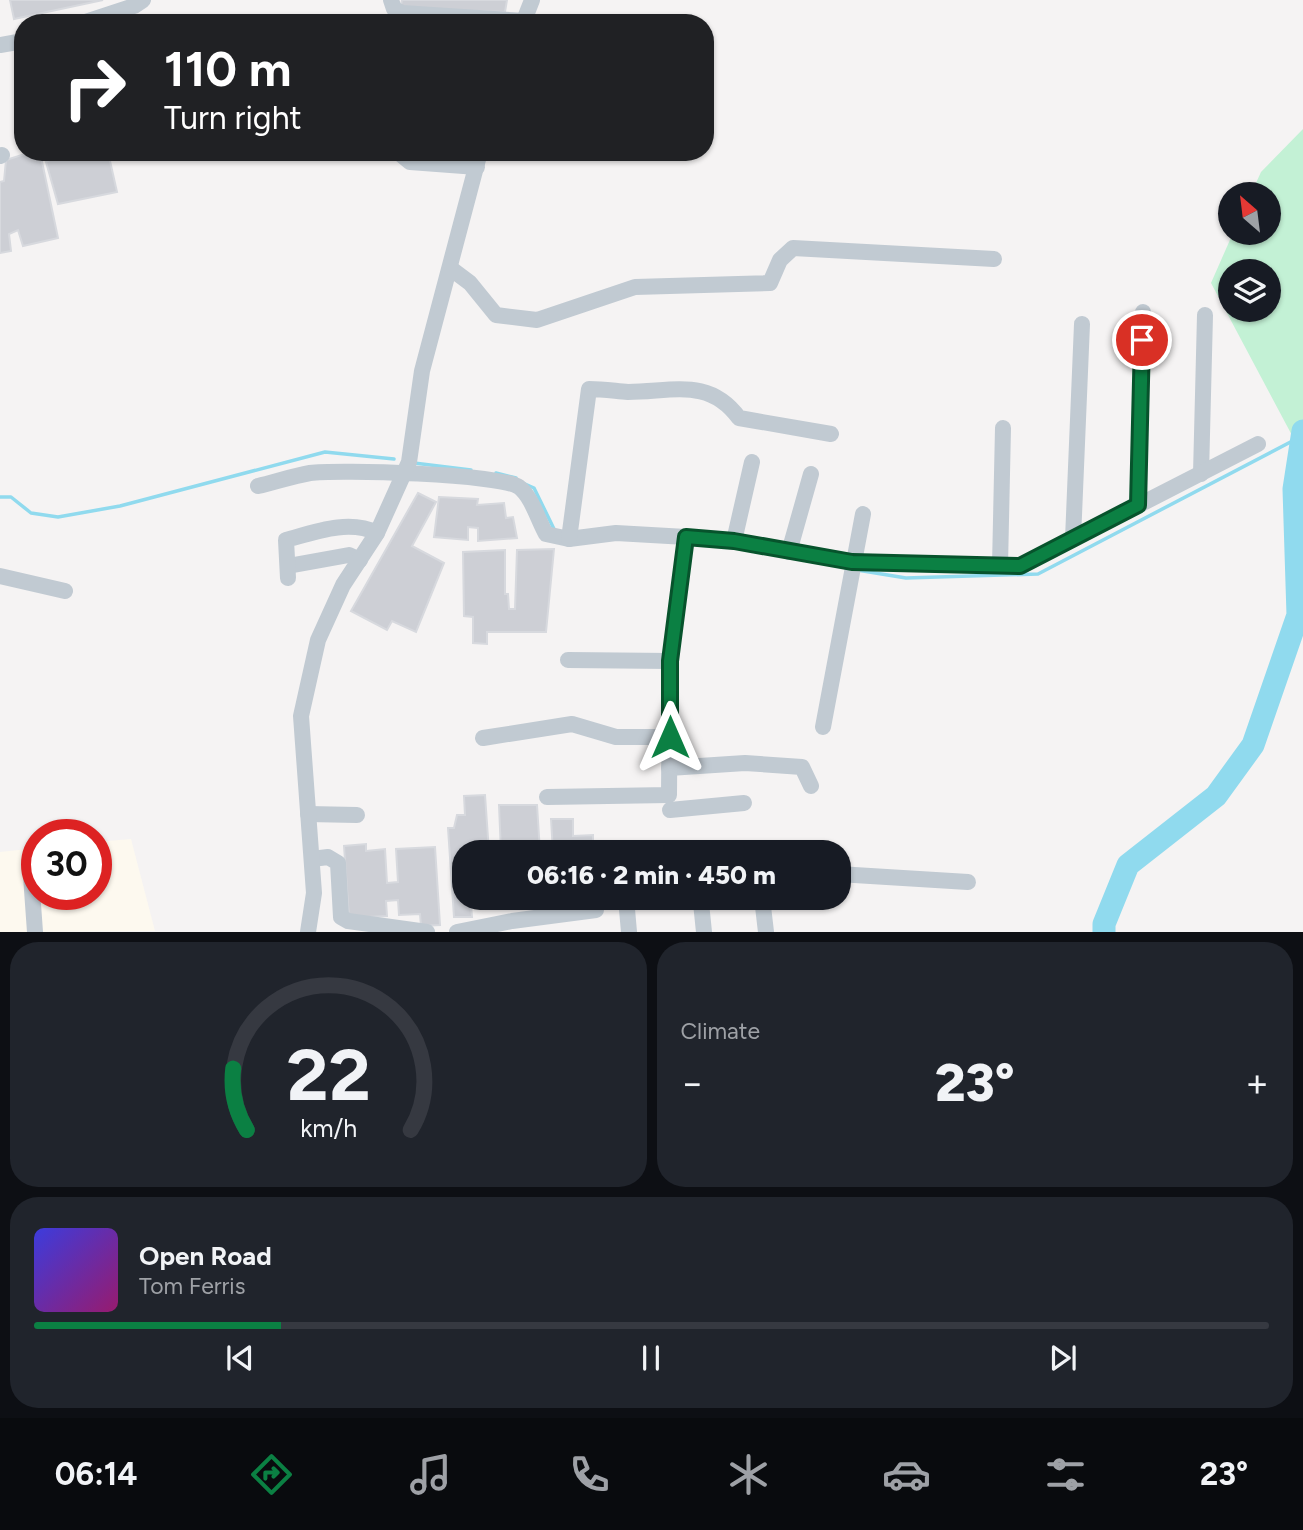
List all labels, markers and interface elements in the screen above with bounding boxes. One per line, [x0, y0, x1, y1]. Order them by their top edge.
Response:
text: 110 m [164, 39, 292, 98]
icon: right [49, 42, 140, 133]
text: Turn right [164, 99, 302, 137]
north arrow [1218, 182, 1281, 245]
map controls [1218, 182, 1281, 322]
button: layers [1218, 259, 1281, 322]
pin [1112, 310, 1172, 370]
icon: arrive [1123, 321, 1161, 359]
position arrow [633, 700, 707, 774]
speed limit sign: 30 [21, 819, 112, 910]
text: 06:16 · 2 min · 450 m [527, 859, 776, 891]
text: Climate [681, 1017, 760, 1045]
text: 22 [286, 1032, 370, 1119]
text: 23° [935, 1052, 1015, 1114]
text: − [681, 1060, 704, 1106]
text: + [1245, 1060, 1269, 1106]
text: km/h [300, 1113, 357, 1143]
text: Open Road [139, 1240, 272, 1272]
text: Tom Ferris [139, 1272, 245, 1300]
icon: previous [221, 1339, 259, 1377]
icon: pause [632, 1339, 670, 1377]
icon: next [1044, 1339, 1082, 1377]
icon: directions [247, 1450, 296, 1499]
icon: music [406, 1450, 455, 1499]
icon: phone [565, 1450, 614, 1499]
icon: climate [724, 1450, 773, 1499]
icon: car [882, 1450, 931, 1499]
icon: filters [1041, 1450, 1090, 1499]
text: 06:14 [55, 1455, 138, 1493]
text: 23° [1200, 1455, 1248, 1493]

